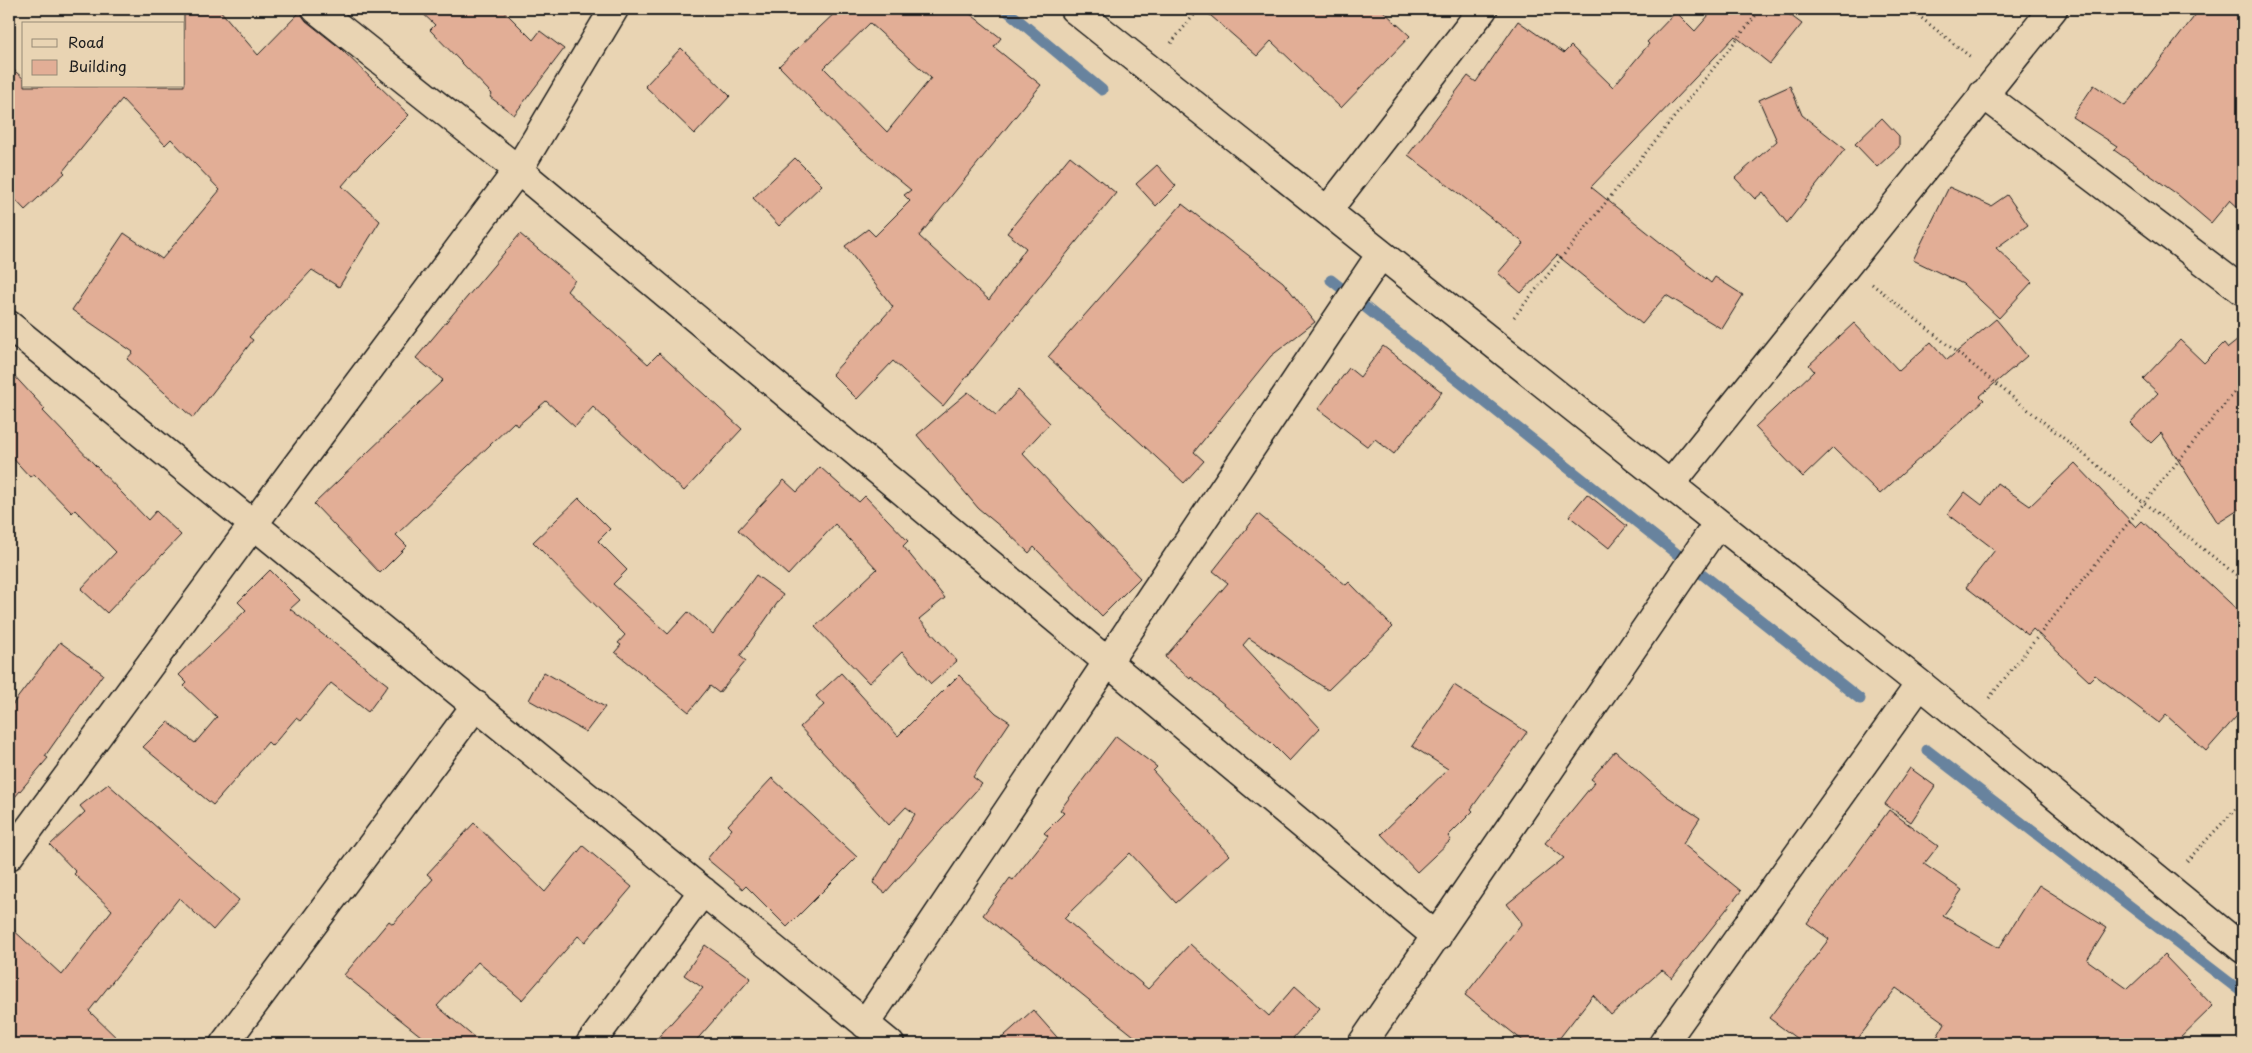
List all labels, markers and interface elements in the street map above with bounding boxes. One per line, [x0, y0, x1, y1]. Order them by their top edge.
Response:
legend [22, 22, 185, 88]
text: Road [68, 30, 104, 53]
text: Building [68, 54, 127, 77]

